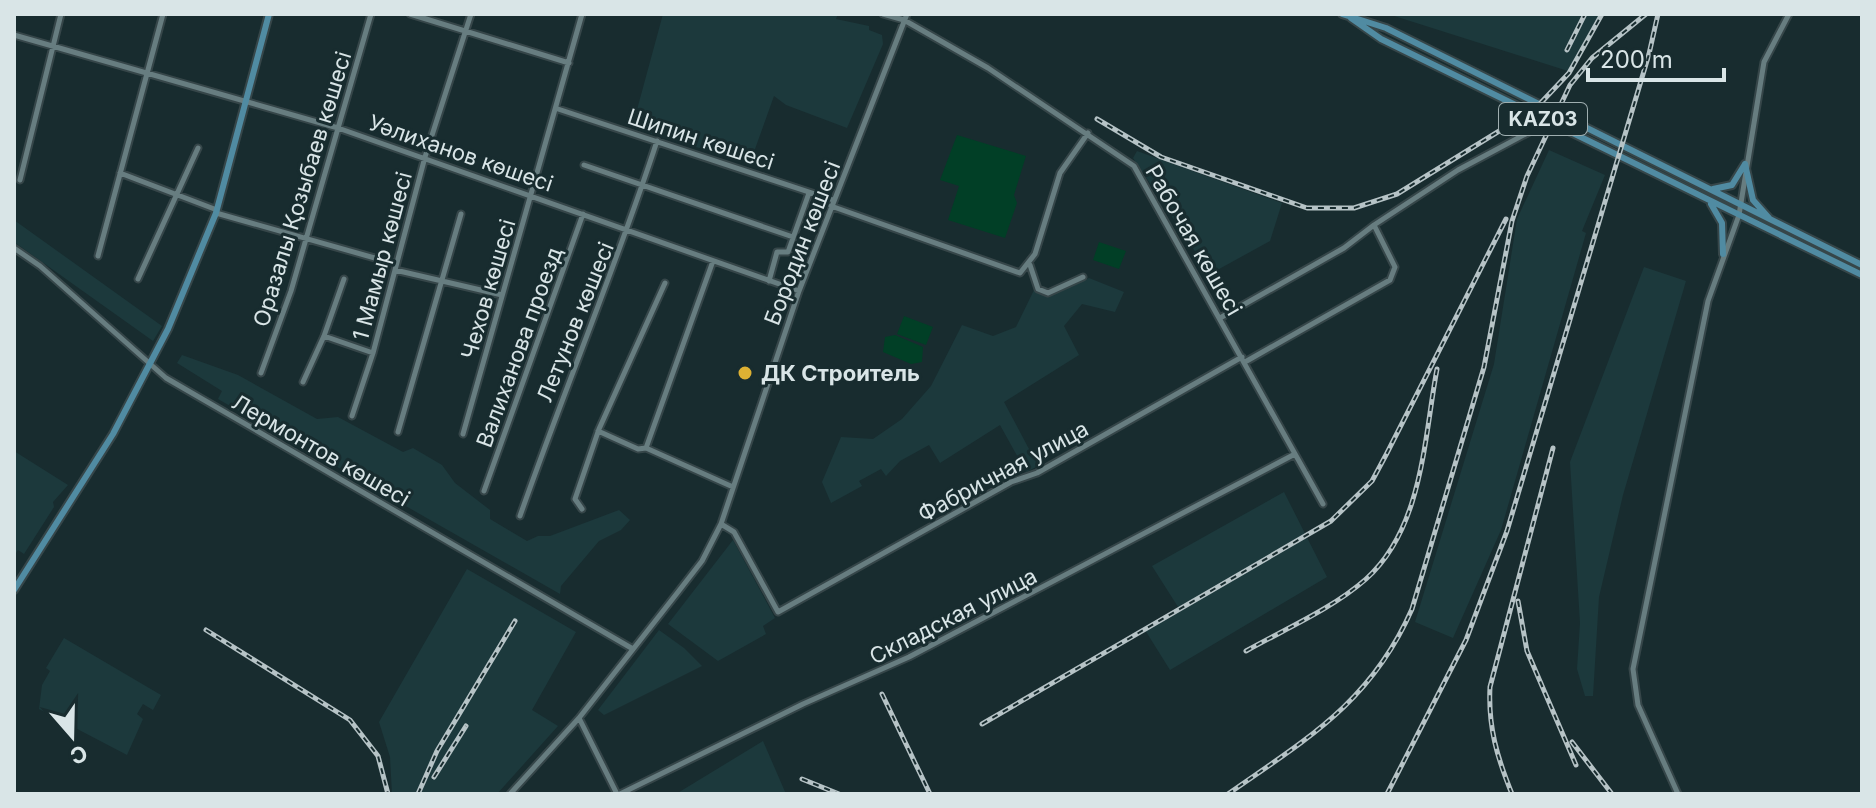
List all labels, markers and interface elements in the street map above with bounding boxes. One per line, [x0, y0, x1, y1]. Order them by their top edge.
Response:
scale bar [1588, 32, 1724, 82]
text: 200 m [1600, 45, 1673, 74]
street label: Оразалы Қозыбаев көшесі [248, 48, 356, 330]
street label: Шипин көшесі [624, 103, 778, 175]
road number: KАZ03 [1499, 103, 1587, 135]
street label: Уәлиханов көшесі [365, 109, 557, 197]
street label: Бородин көшесі [759, 157, 845, 329]
street label: Рабочая көшесі [1140, 160, 1248, 320]
street label: 1 Мамыр көшесі [347, 169, 417, 343]
street label: Чехов көшесі [456, 216, 520, 362]
street label: Летунов көшесі [531, 238, 619, 406]
street label: Валиханова проезд [471, 243, 567, 451]
place label: ДК Строитель [761, 360, 920, 386]
marker: ДК Строитель [736, 364, 754, 382]
street label: Лермонтов көшесі [227, 388, 415, 512]
street label: Фабричная улица [913, 415, 1093, 527]
street label: Складская улица [865, 563, 1041, 669]
north arrow [32, 696, 112, 776]
text: С [67, 740, 91, 770]

